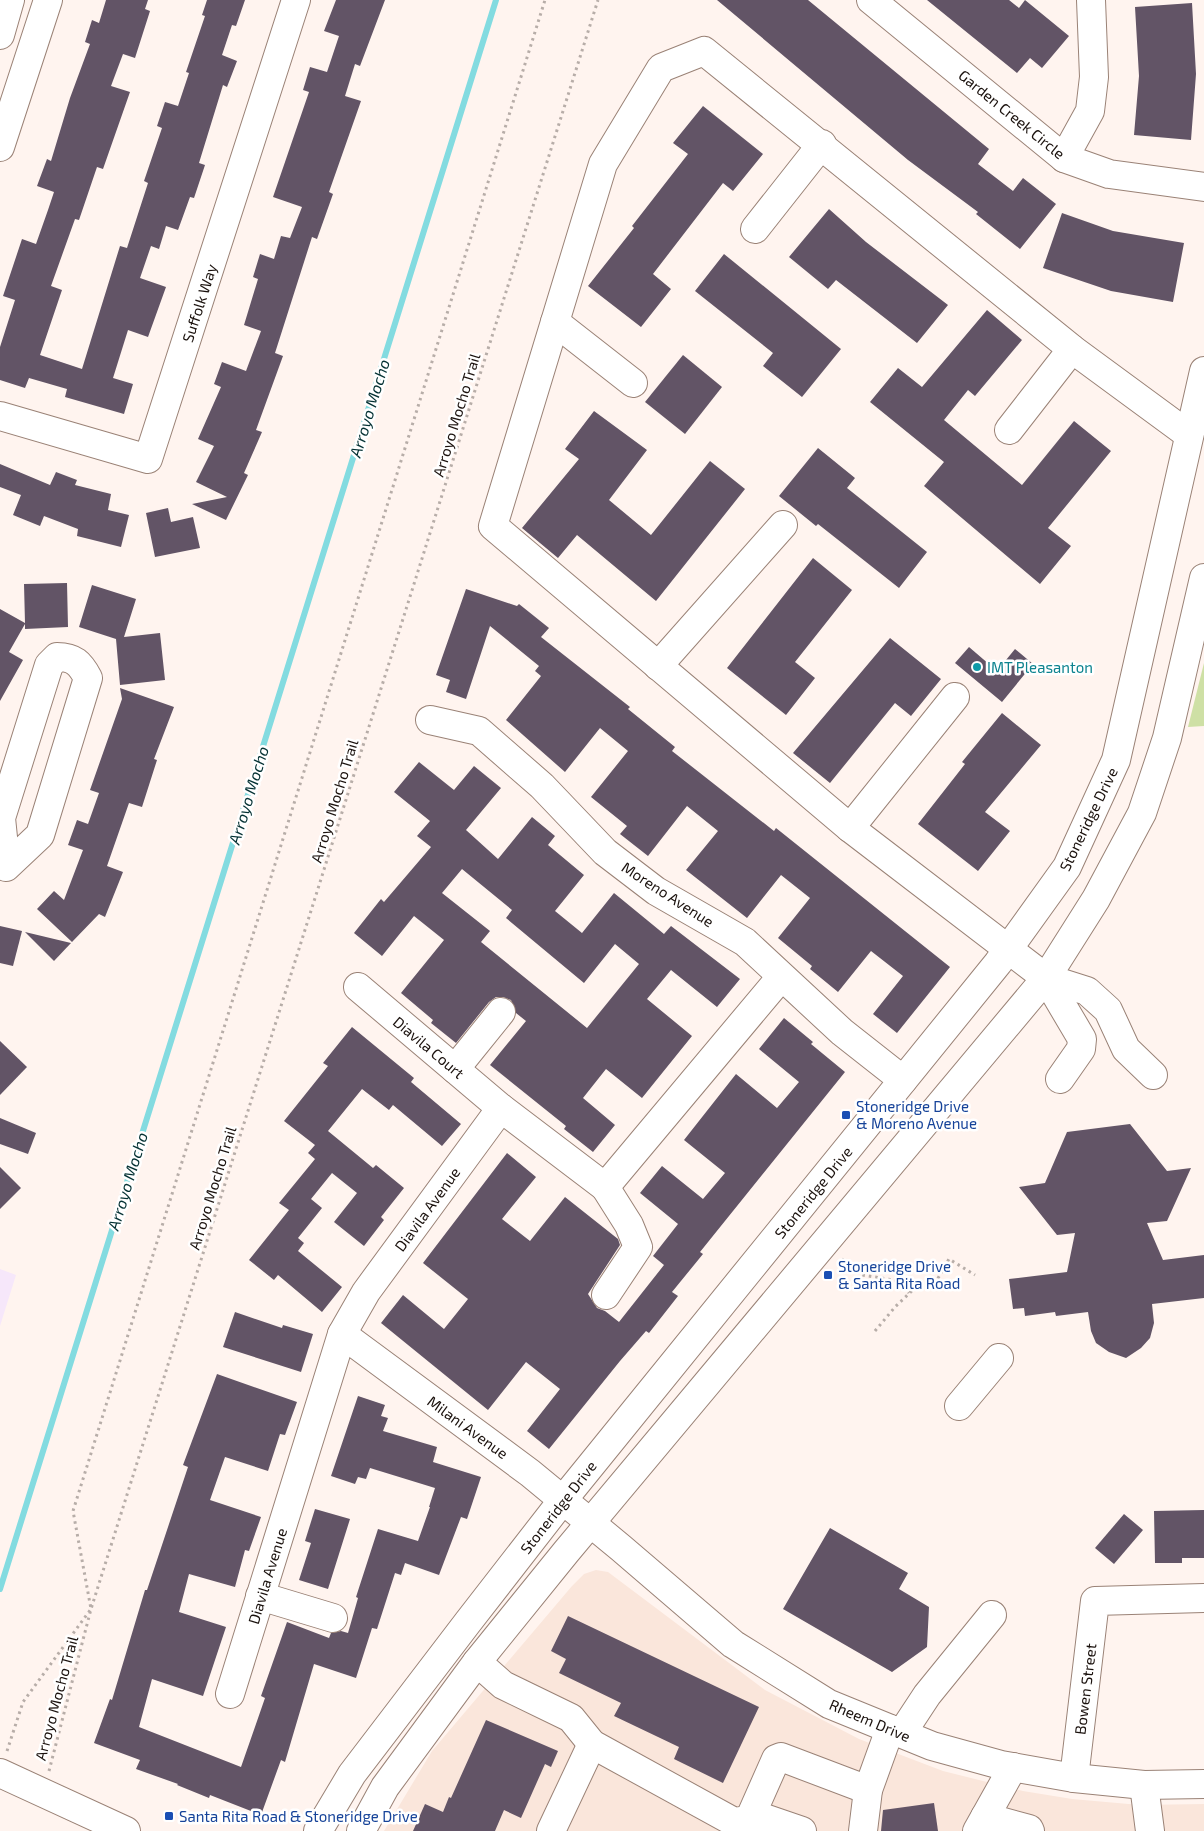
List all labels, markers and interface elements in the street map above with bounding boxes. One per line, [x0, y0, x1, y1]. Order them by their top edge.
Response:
street label: Garden Creek Circle [955, 66, 1069, 162]
street label: Suffolk Way [178, 261, 220, 344]
street label: Arroyo Mocho Trail [429, 351, 484, 479]
water label: Arroyo Mocho [345, 357, 394, 461]
place label: IMT Pleasanton [987, 658, 1093, 676]
marker: IMT Pleasanton [971, 661, 983, 673]
street label: Arroyo Mocho Trail [307, 737, 362, 865]
water label: Arroyo Mocho [224, 744, 273, 848]
street label: Stoneridge Drive [1055, 764, 1121, 874]
street label: Moreno Avenue [619, 858, 717, 930]
street label: Diavila Court [390, 1012, 468, 1082]
place label: Stoneridge Drive & Moreno Avenue [856, 1097, 977, 1132]
marker: Stoneridge Drive & Moreno Avenue [840, 1109, 852, 1121]
street label: Arroyo Mocho Trail [185, 1124, 240, 1252]
water label: Arroyo Mocho [103, 1130, 152, 1234]
street label: Stoneridge Drive [770, 1142, 856, 1242]
street label: Diavila Avenue [390, 1163, 464, 1255]
place label: Stoneridge Drive & Santa Rita Road [838, 1257, 960, 1292]
marker: Stoneridge Drive & Santa Rita Road [822, 1269, 834, 1281]
street label: Milani Avenue [424, 1392, 512, 1462]
street label: Stoneridge Drive [516, 1457, 600, 1557]
street label: Diavila Avenue [244, 1526, 290, 1626]
street label: Arroyo Mocho Trail [31, 1633, 81, 1762]
street label: Bowen Street [1070, 1642, 1100, 1736]
street label: Rheem Drive [827, 1695, 913, 1745]
place label: Santa Rita Road & Stoneridge Drive [179, 1807, 418, 1825]
marker: Santa Rita Road & Stoneridge Drive [163, 1810, 175, 1822]

